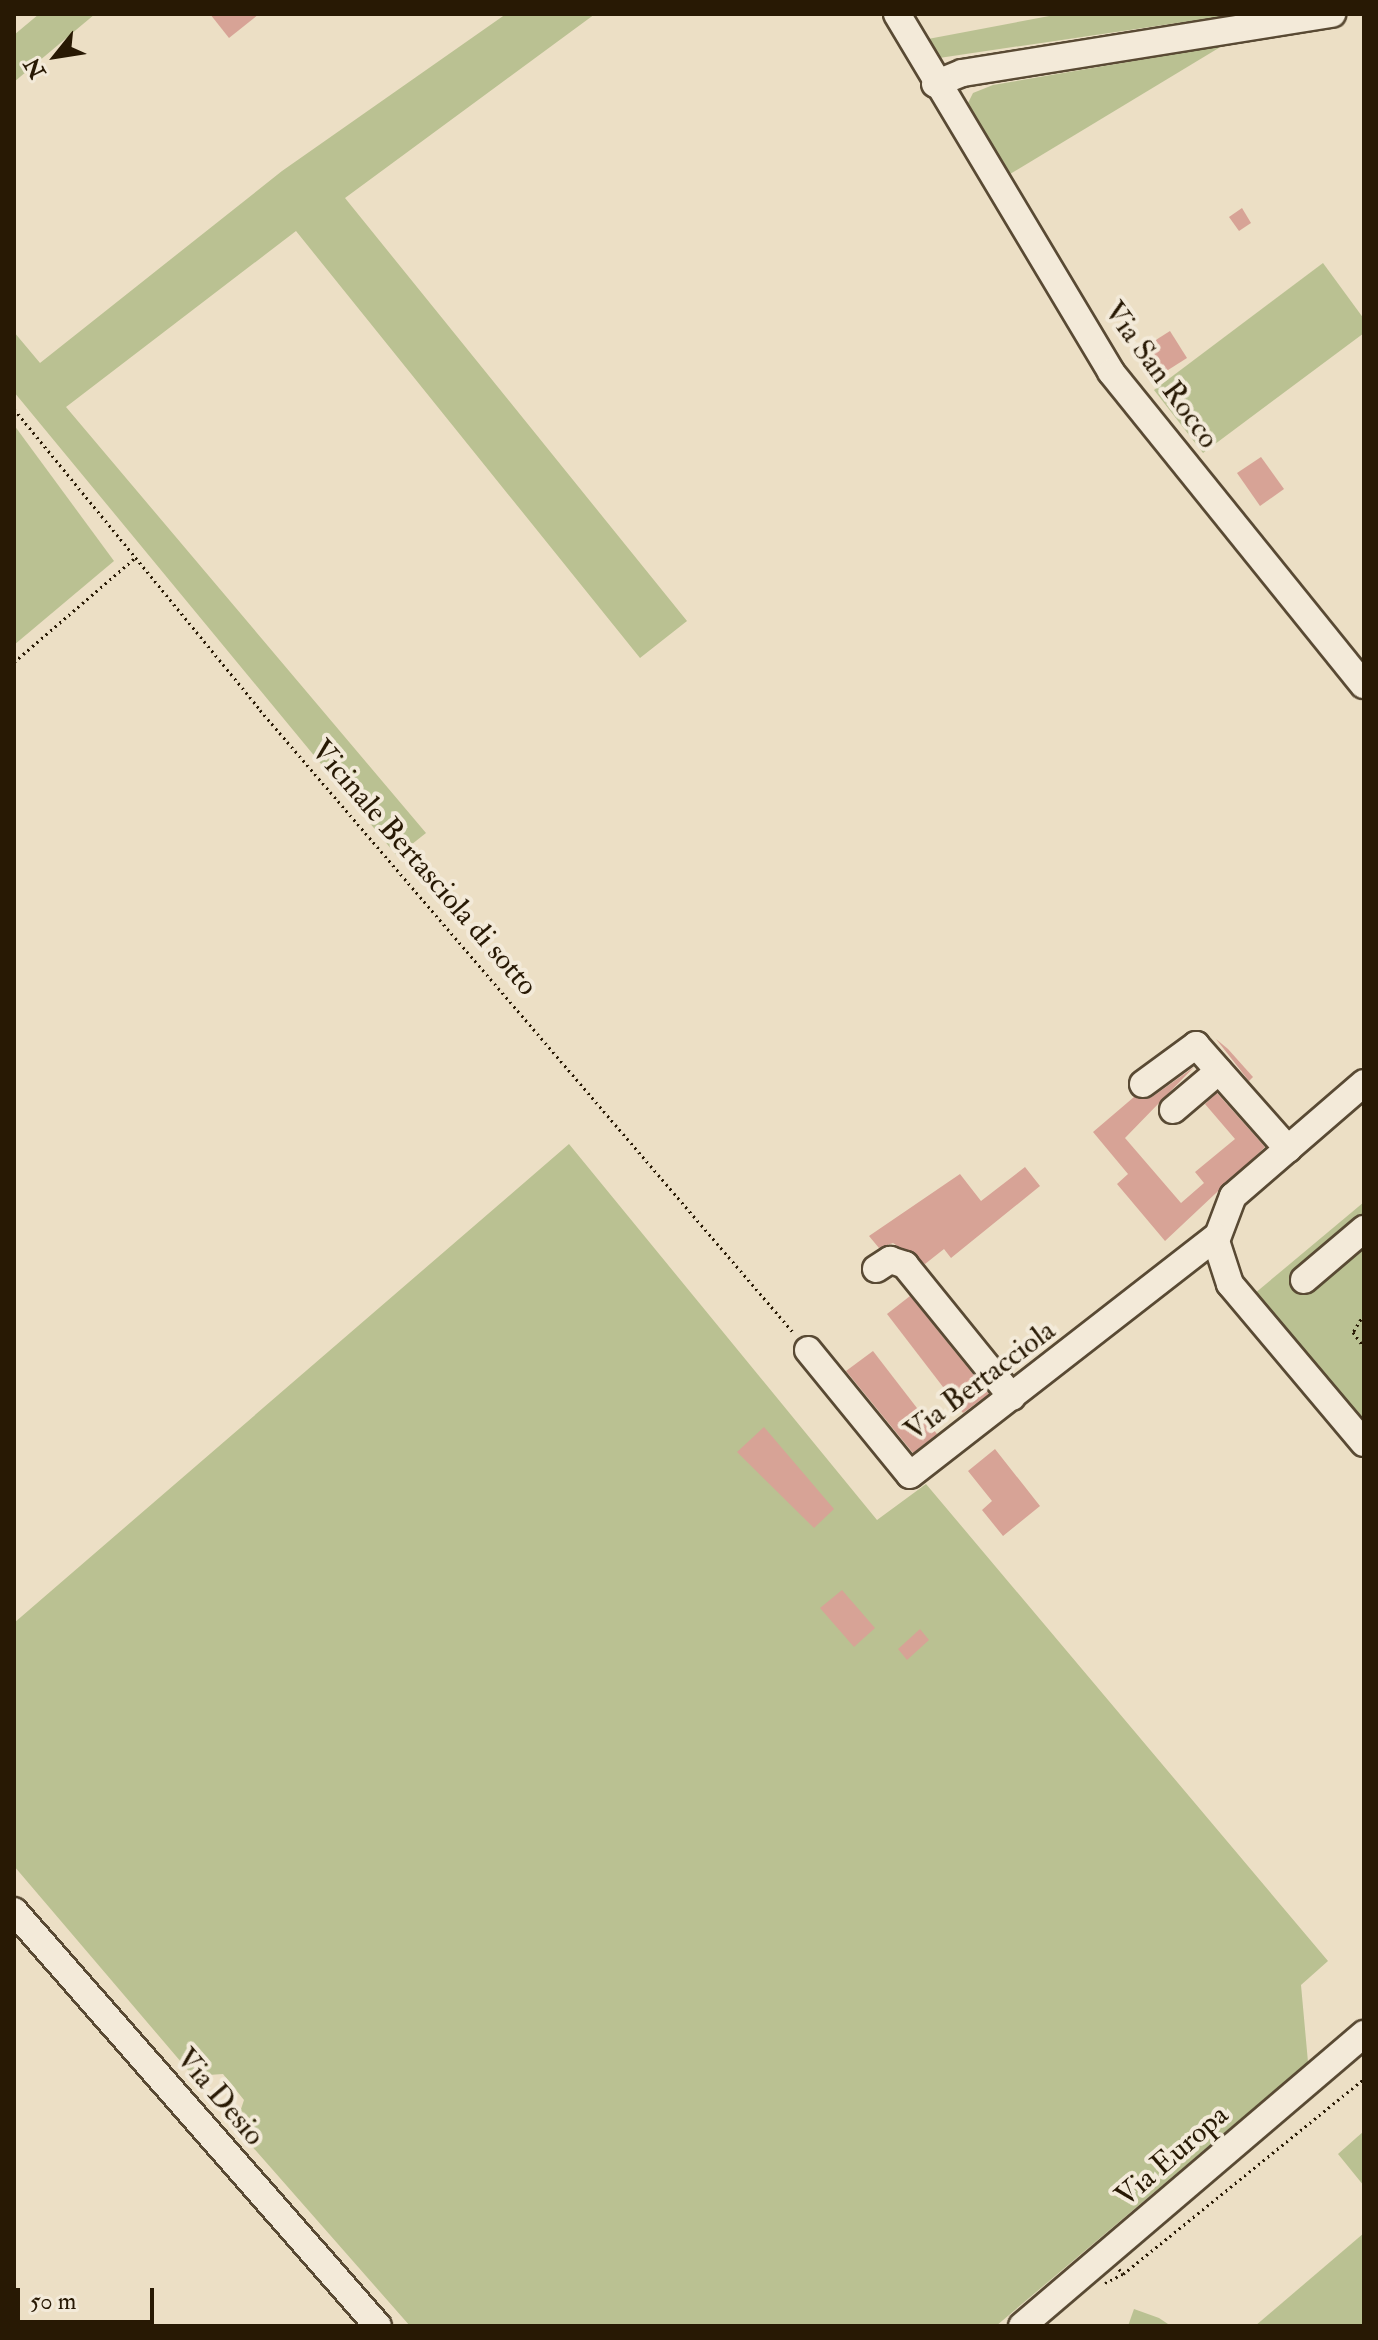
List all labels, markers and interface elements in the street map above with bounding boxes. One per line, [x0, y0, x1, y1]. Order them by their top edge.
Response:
north arrow [16, 16, 96, 96]
text: N [18, 52, 52, 84]
street label: Via San Rocco [1096, 295, 1226, 455]
street label: Vicinale Bertasciola di sotto [303, 733, 545, 1003]
street label: Via Bertacciola [898, 1313, 1062, 1449]
street label: Via Desio [168, 2041, 272, 2153]
street label: Via Europa [1108, 2097, 1236, 2215]
scale bar [20, 2272, 158, 2322]
text: 50 m [30, 2286, 76, 2317]

